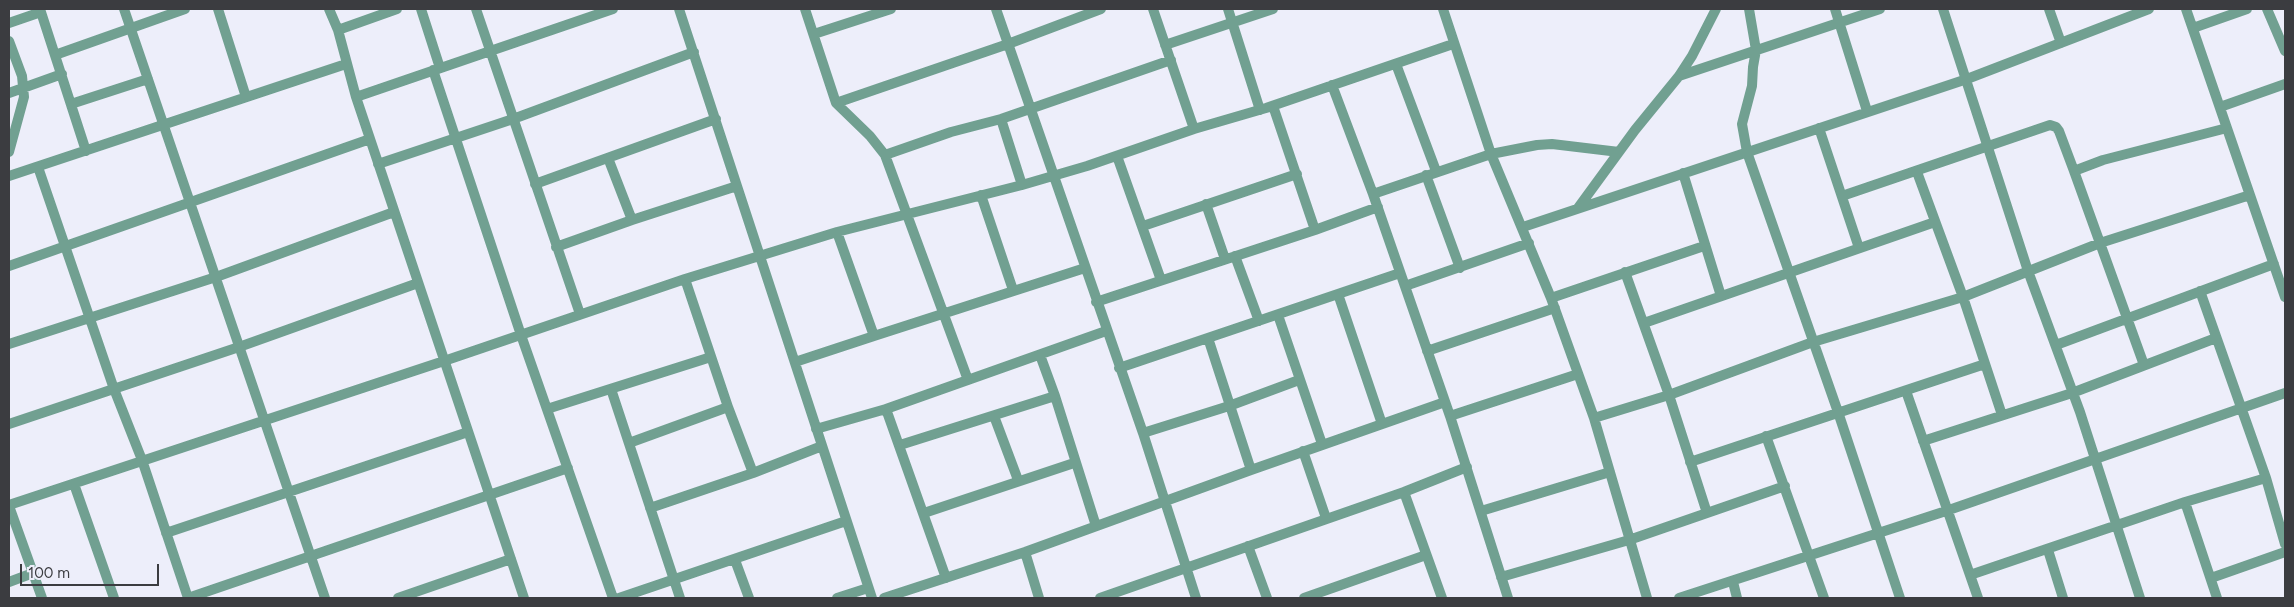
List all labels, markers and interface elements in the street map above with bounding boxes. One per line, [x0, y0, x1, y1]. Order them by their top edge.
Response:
scale bar [22, 554, 161, 586]
text: 100 m [28, 564, 70, 582]

